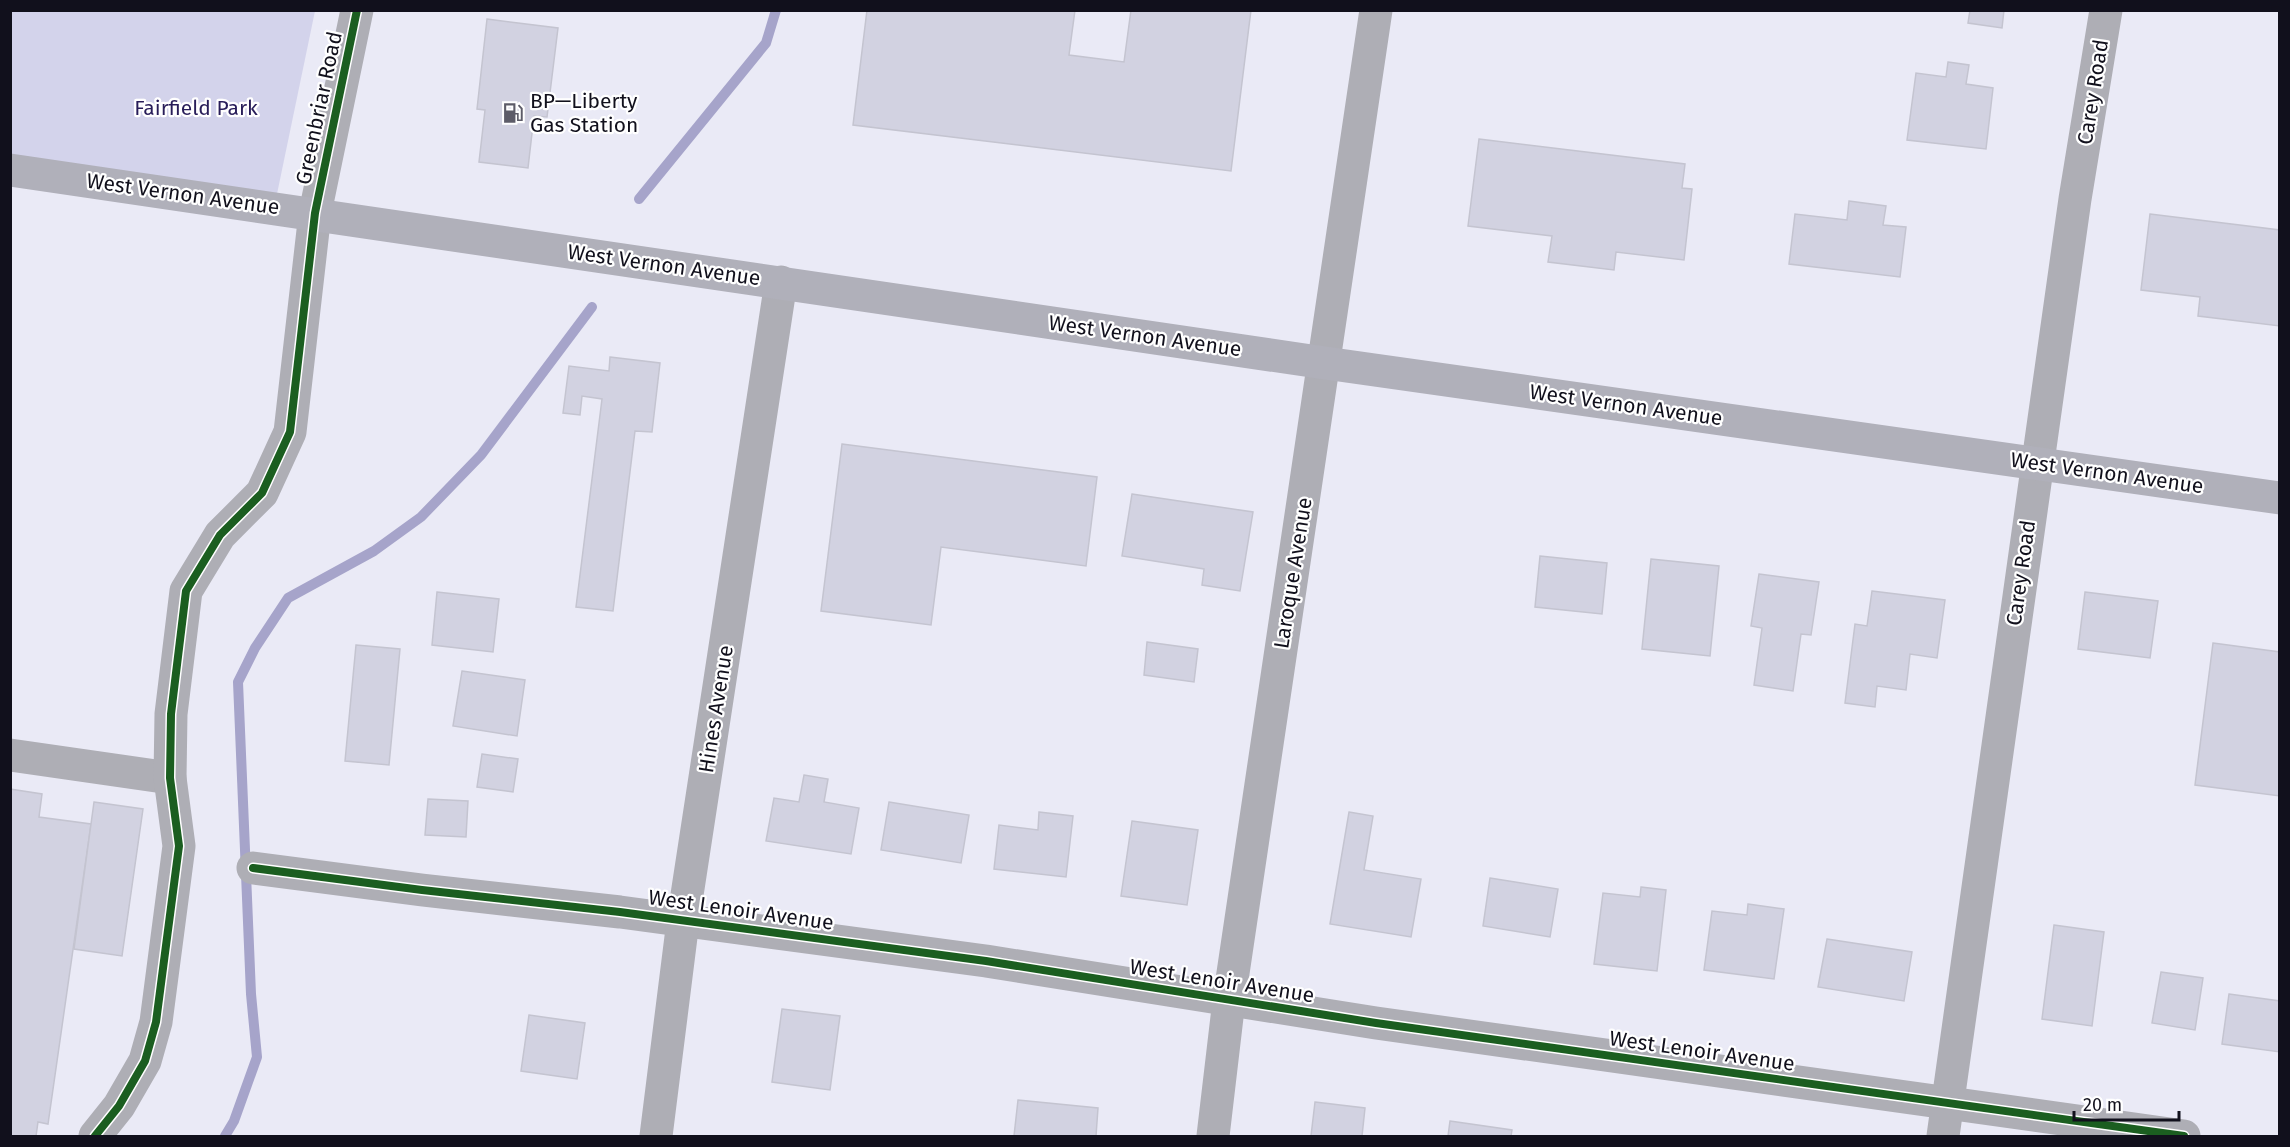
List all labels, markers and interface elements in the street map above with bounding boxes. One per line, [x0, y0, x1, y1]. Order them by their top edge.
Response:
street label: Greenbriar Road [290, 29, 348, 187]
street label: Carey Road [2072, 38, 2114, 146]
place label: BP—Liberty Gas Station [530, 88, 638, 138]
park label: Fairfield Park [134, 95, 258, 121]
fuel station icon: BP—Liberty Gas Station [501, 101, 525, 125]
street label: West Vernon Avenue [85, 168, 281, 220]
street label: West Vernon Avenue [566, 239, 762, 291]
street label: West Vernon Avenue [1047, 310, 1243, 362]
street label: West Vernon Avenue [1528, 379, 1724, 431]
street label: West Vernon Avenue [2009, 447, 2205, 499]
street label: Laroque Avenue [1268, 495, 1318, 651]
street label: Carey Road [2001, 519, 2041, 627]
street label: Hines Avenue [693, 643, 739, 775]
street label: West Lenoir Avenue [647, 884, 835, 936]
street label: West Lenoir Avenue [1128, 954, 1316, 1008]
street label: West Lenoir Avenue [1608, 1025, 1796, 1077]
scale bar [2074, 1084, 2179, 1122]
text: 20 m [2083, 1094, 2122, 1116]

